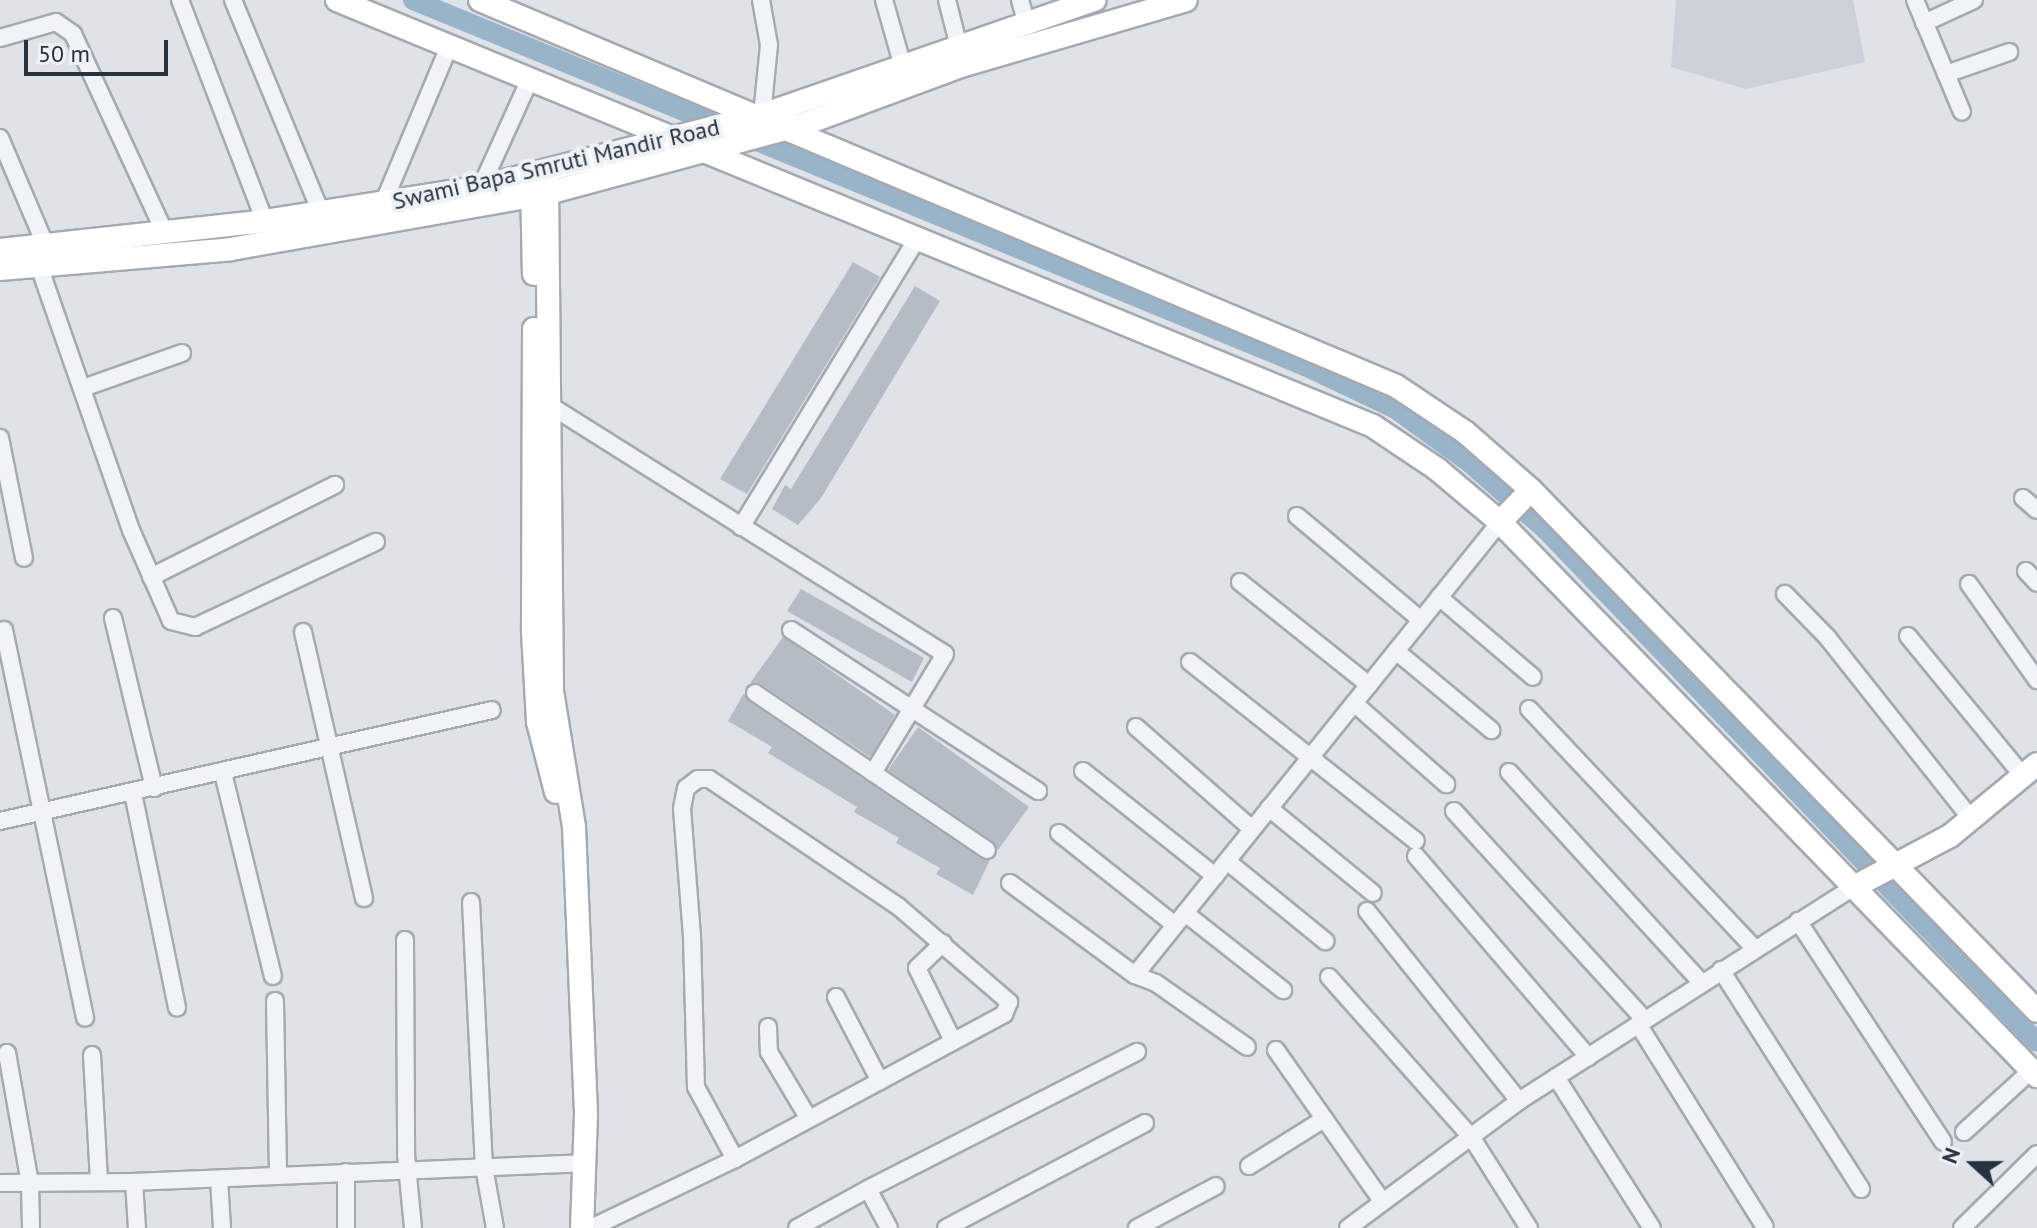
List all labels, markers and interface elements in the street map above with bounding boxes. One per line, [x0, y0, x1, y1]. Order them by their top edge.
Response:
scale bar [28, 24, 172, 74]
text: 50 m [38, 38, 90, 69]
street label: Swami Bapa Smruti Mandir Road [390, 112, 722, 216]
north arrow [1933, 1124, 2013, 1204]
text: N [1935, 1144, 1966, 1167]

